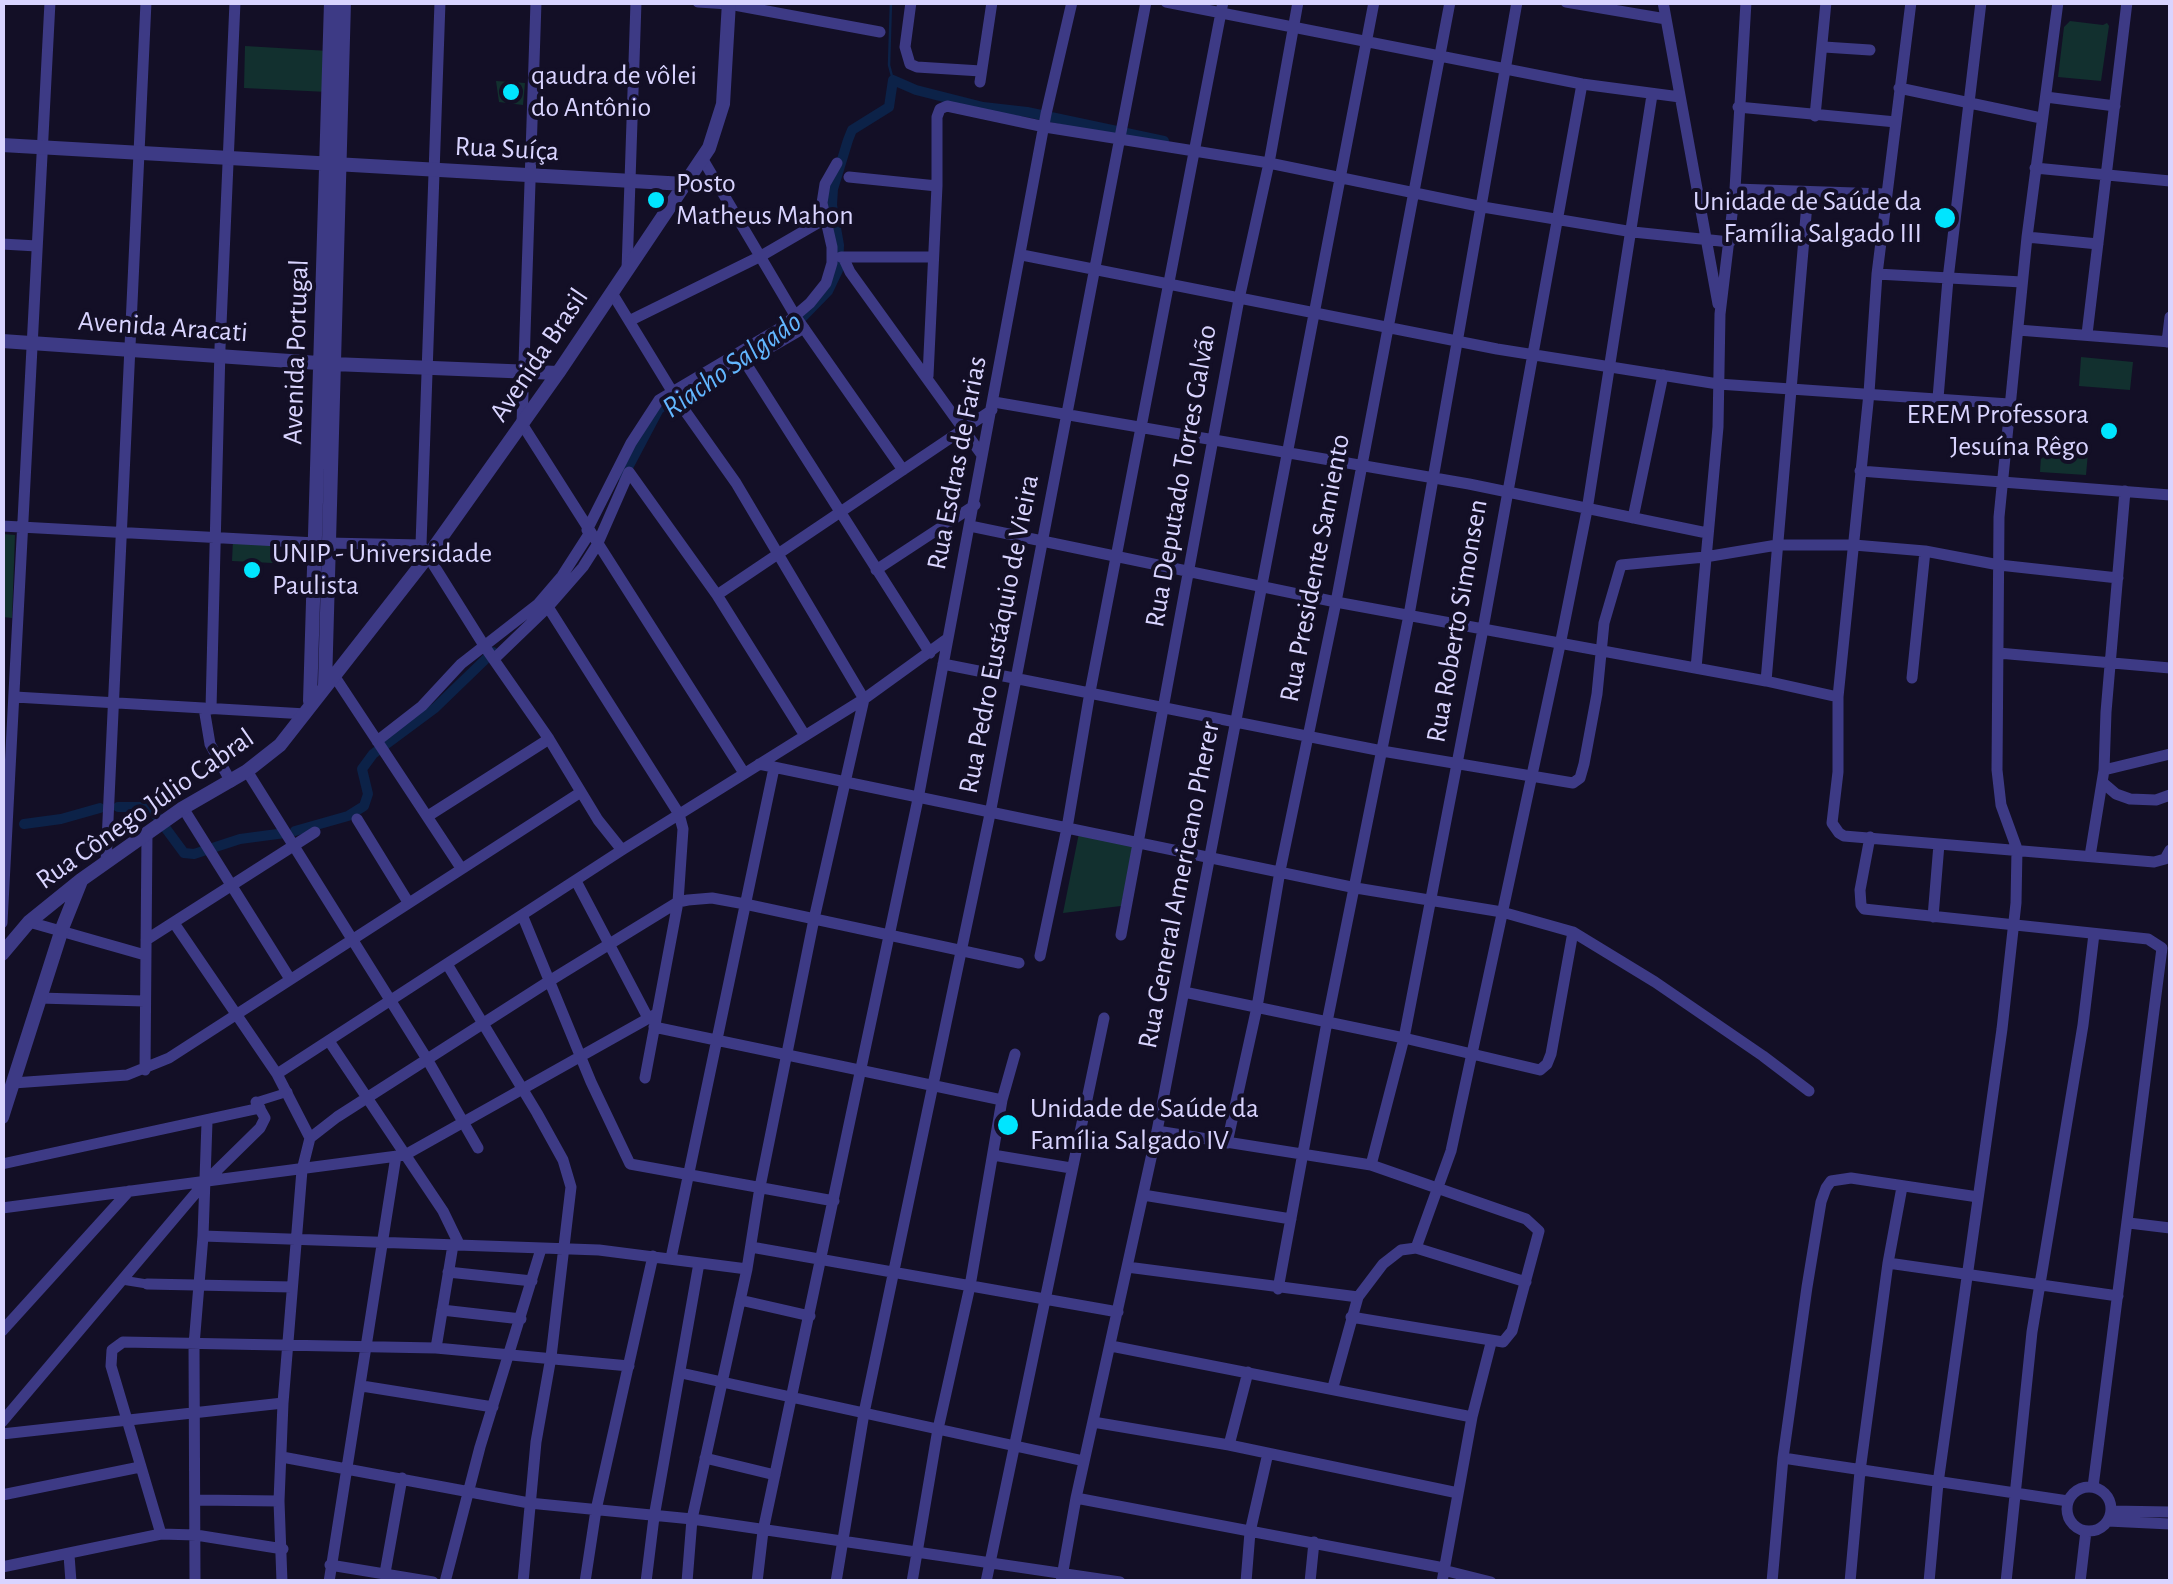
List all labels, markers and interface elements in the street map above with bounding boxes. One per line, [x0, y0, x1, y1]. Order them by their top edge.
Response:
place label: qaudra de vôlei do Antônio [531, 59, 697, 125]
marker: qaudra de vôlei do Antônio [500, 81, 522, 103]
street label: Rua Suíça [454, 129, 560, 169]
place label: Posto Matheus Mahon [676, 167, 854, 233]
place label: Unidade de Saúde da Família Salgado III [1693, 185, 1922, 251]
marker: Posto Matheus Mahon [645, 189, 667, 211]
marker: Unidade de Saúde da Família Salgado III [1932, 205, 1958, 231]
street label: Avenida Portugal [276, 259, 316, 445]
street label: Avenida Brasil [482, 282, 596, 428]
street label: Avenida Aracati [77, 304, 249, 350]
water label: Riacho Salgado [655, 304, 809, 426]
street label: Rua Deputado Torres Galvão [1138, 322, 1224, 630]
street label: Rua Esdras de Farias [920, 353, 994, 573]
place label: EREM Professora Jesuína Rêgo [1907, 398, 2089, 464]
marker: EREM Professora Jesuína Rêgo [2098, 420, 2120, 442]
street label: Rua Presidente Samiento [1273, 431, 1357, 705]
street label: Rua Pedro Eustáquio de Vieira [952, 472, 1046, 796]
street label: Rua Roberto Simonsen [1419, 497, 1495, 745]
place label: UNIP - Universidade Paulista [272, 537, 492, 603]
marker: UNIP - Universidade Paulista [241, 559, 263, 581]
street label: Rua General Americano Pherer [1131, 719, 1227, 1051]
street label: Rua Cônego Júlio Cabral [30, 721, 260, 897]
place label: Unidade de Saúde da Família Salgado IV [1030, 1092, 1259, 1158]
marker: Unidade de Saúde da Família Salgado IV [995, 1112, 1021, 1138]

